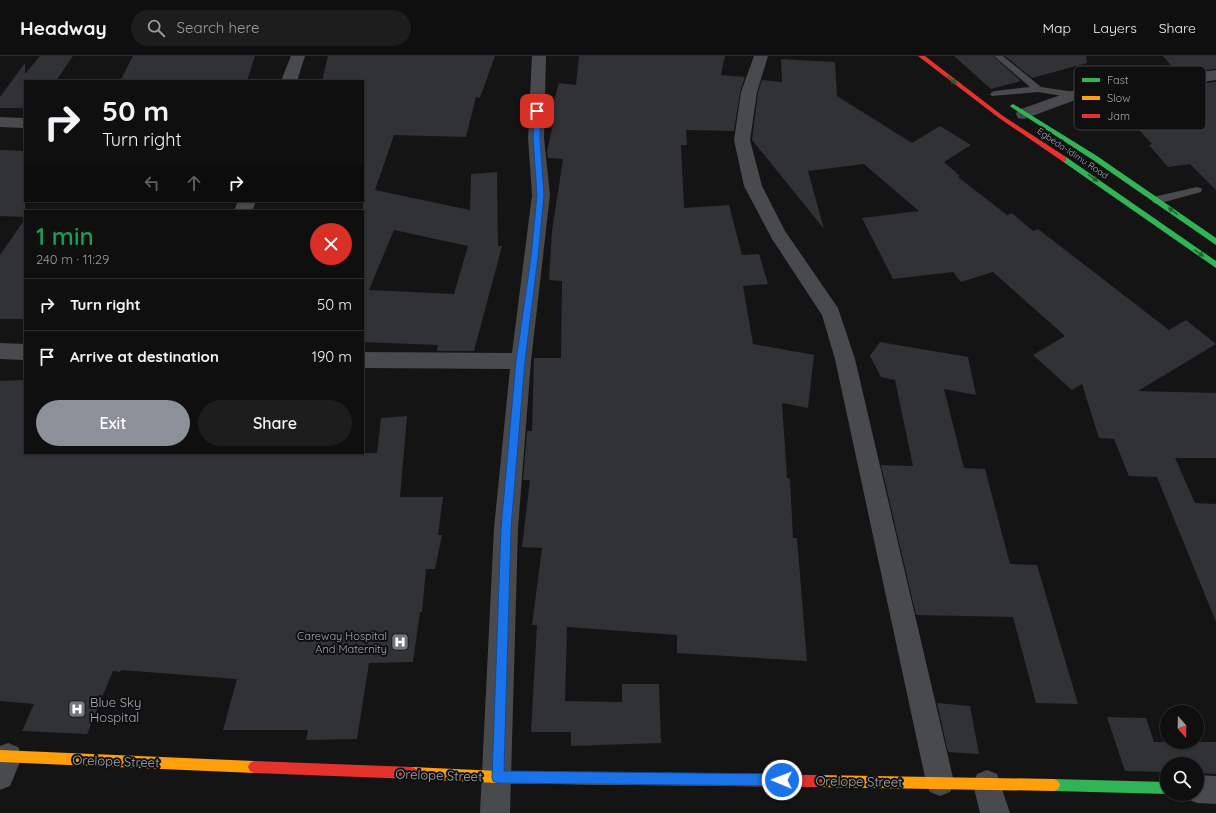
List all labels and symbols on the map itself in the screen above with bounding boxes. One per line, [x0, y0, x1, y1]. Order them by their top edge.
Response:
legend [1074, 66, 1206, 130]
text: Fast [1107, 73, 1129, 87]
one-way arrow [947, 75, 957, 83]
text: Slow [1107, 91, 1131, 105]
pin [520, 94, 554, 128]
text: Jam [1107, 109, 1130, 123]
street label: Egbeda-Idimu Road [1035, 125, 1111, 181]
one-way arrow [1088, 174, 1098, 182]
one-way arrow [1167, 207, 1178, 216]
one-way arrow [1194, 249, 1204, 257]
place label: Careway Hospital And Maternity [297, 629, 387, 656]
hospital icon: Careway Hospital And Maternity [390, 632, 410, 652]
place label: Blue Sky Hospital [90, 694, 141, 725]
hospital icon: Blue Sky Hospital [67, 699, 87, 719]
north arrow [1160, 705, 1204, 749]
street label: Orelope Street [72, 751, 160, 771]
position arrow [761, 759, 803, 801]
street label: Orelope Street [395, 765, 483, 785]
street label: Orelope Street [815, 772, 903, 790]

